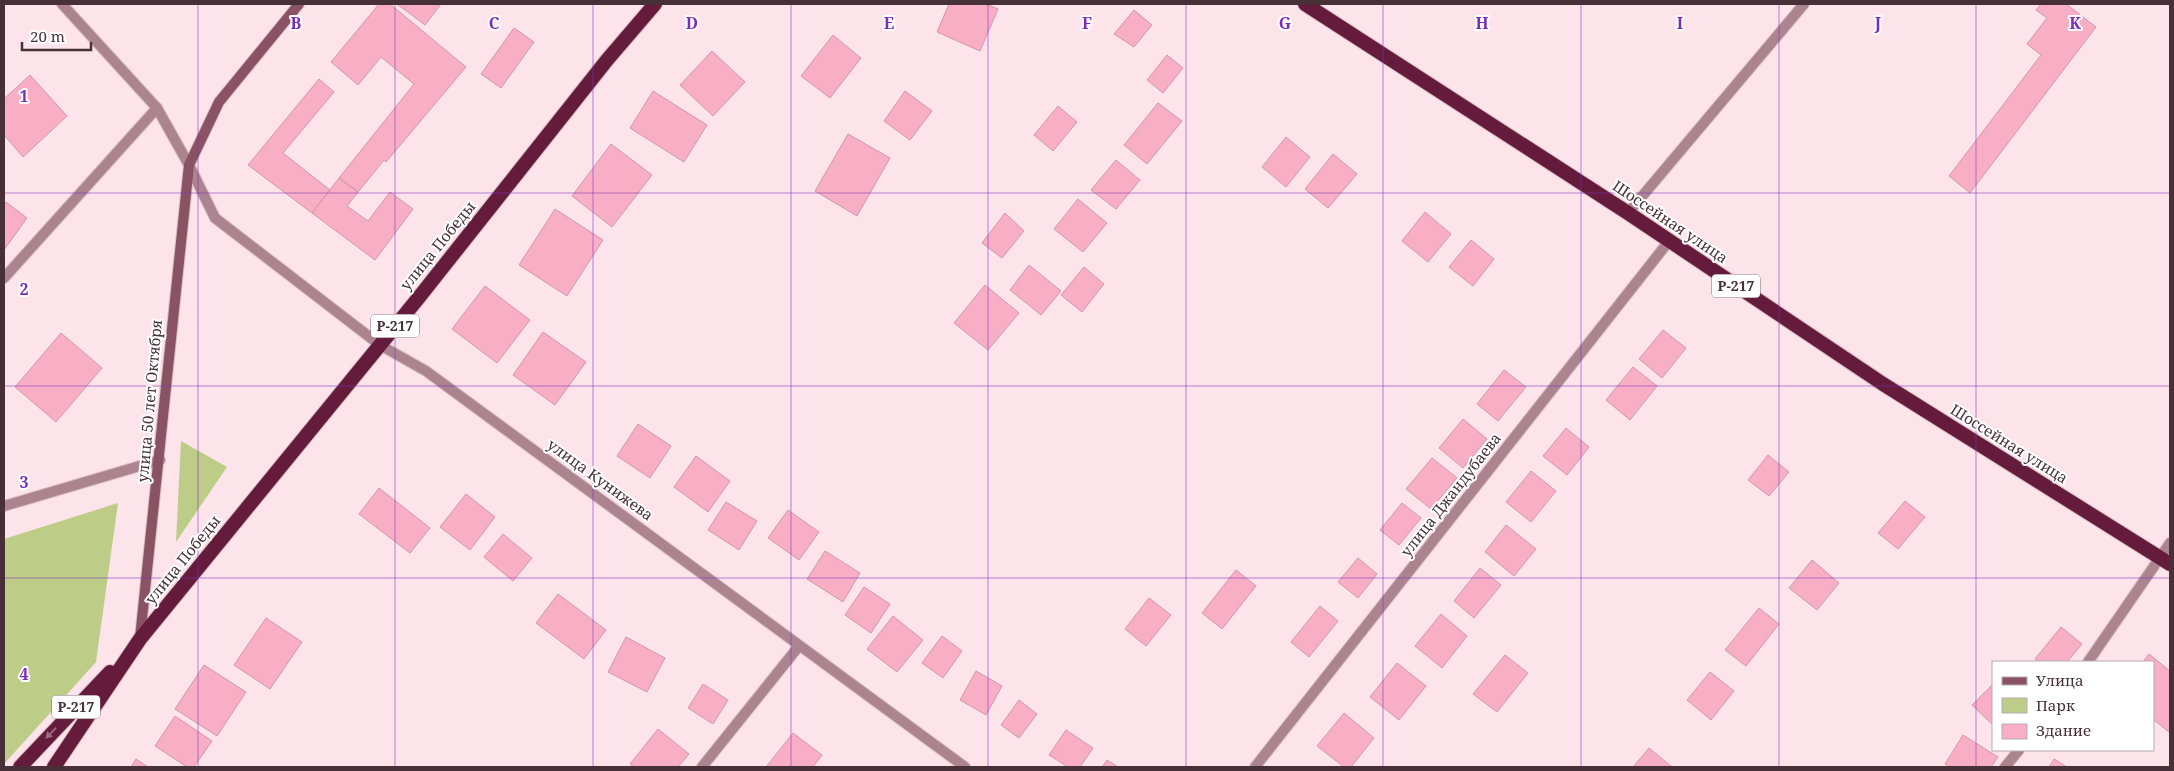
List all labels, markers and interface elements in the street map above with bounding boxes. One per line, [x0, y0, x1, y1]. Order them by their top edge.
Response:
text: B [291, 12, 302, 34]
text: C [489, 12, 500, 34]
text: D [686, 12, 698, 34]
text: E [884, 12, 894, 34]
text: F [1082, 12, 1092, 34]
text: G [1279, 12, 1291, 34]
text: H [1475, 12, 1489, 34]
text: I [1677, 12, 1683, 34]
text: J [1874, 12, 1882, 34]
text: K [2069, 12, 2081, 34]
scale bar [22, 20, 91, 52]
text: 20 m [30, 26, 65, 46]
text: 1 [19, 85, 29, 107]
street label: Шоссейная улица [1609, 175, 1732, 267]
street label: улица Победы [395, 197, 479, 294]
road number: Р-217 [1712, 274, 1760, 298]
text: 2 [19, 278, 29, 300]
road number: Р-217 [371, 314, 419, 338]
street label: улица 50 лет Октября [132, 319, 166, 483]
street label: Шоссейная улица [1947, 399, 2072, 487]
street label: улица Джандубаева [1396, 428, 1505, 560]
street label: улица Кунижева [544, 434, 658, 524]
text: 3 [19, 471, 29, 493]
street label: улица Победы [140, 511, 224, 608]
legend [1992, 661, 2154, 751]
text: 4 [19, 663, 29, 685]
text: Улица [2036, 670, 2084, 690]
text: Парк [2036, 695, 2075, 715]
road number: Р-217 [52, 696, 100, 719]
text: Здание [2036, 720, 2091, 740]
one-way arrow [45, 727, 57, 739]

